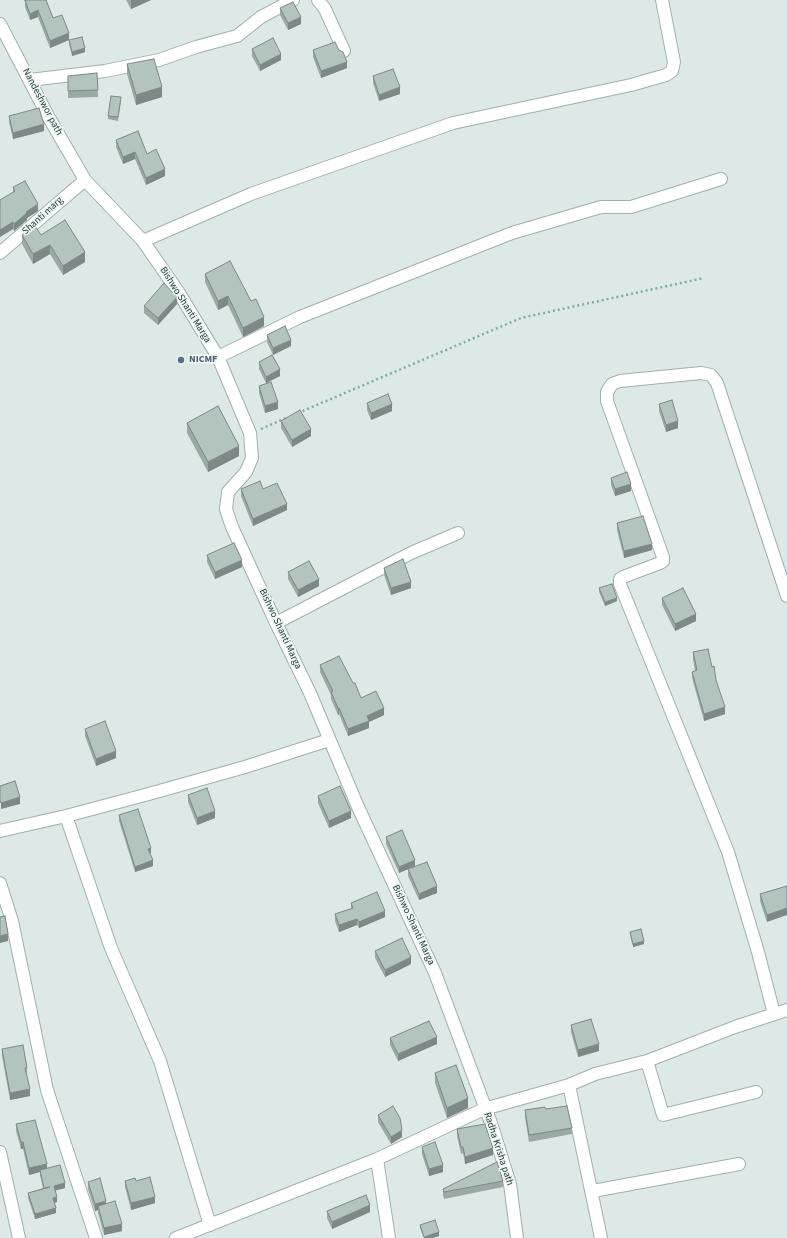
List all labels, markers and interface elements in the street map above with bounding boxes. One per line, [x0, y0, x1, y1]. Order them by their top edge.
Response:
street label: Nandeshwor path [19, 66, 65, 138]
street label: Shanti marg [20, 195, 66, 237]
street label: Bishwo Shanti Marga [157, 265, 213, 345]
place label: NICMF [189, 354, 217, 366]
marker: NICMF [176, 355, 186, 365]
street label: Bishwo Shanti Marga [256, 587, 304, 671]
street label: Bishwo Shanti Marga [389, 883, 437, 967]
street label: Radha Krisha path [481, 1111, 515, 1187]

